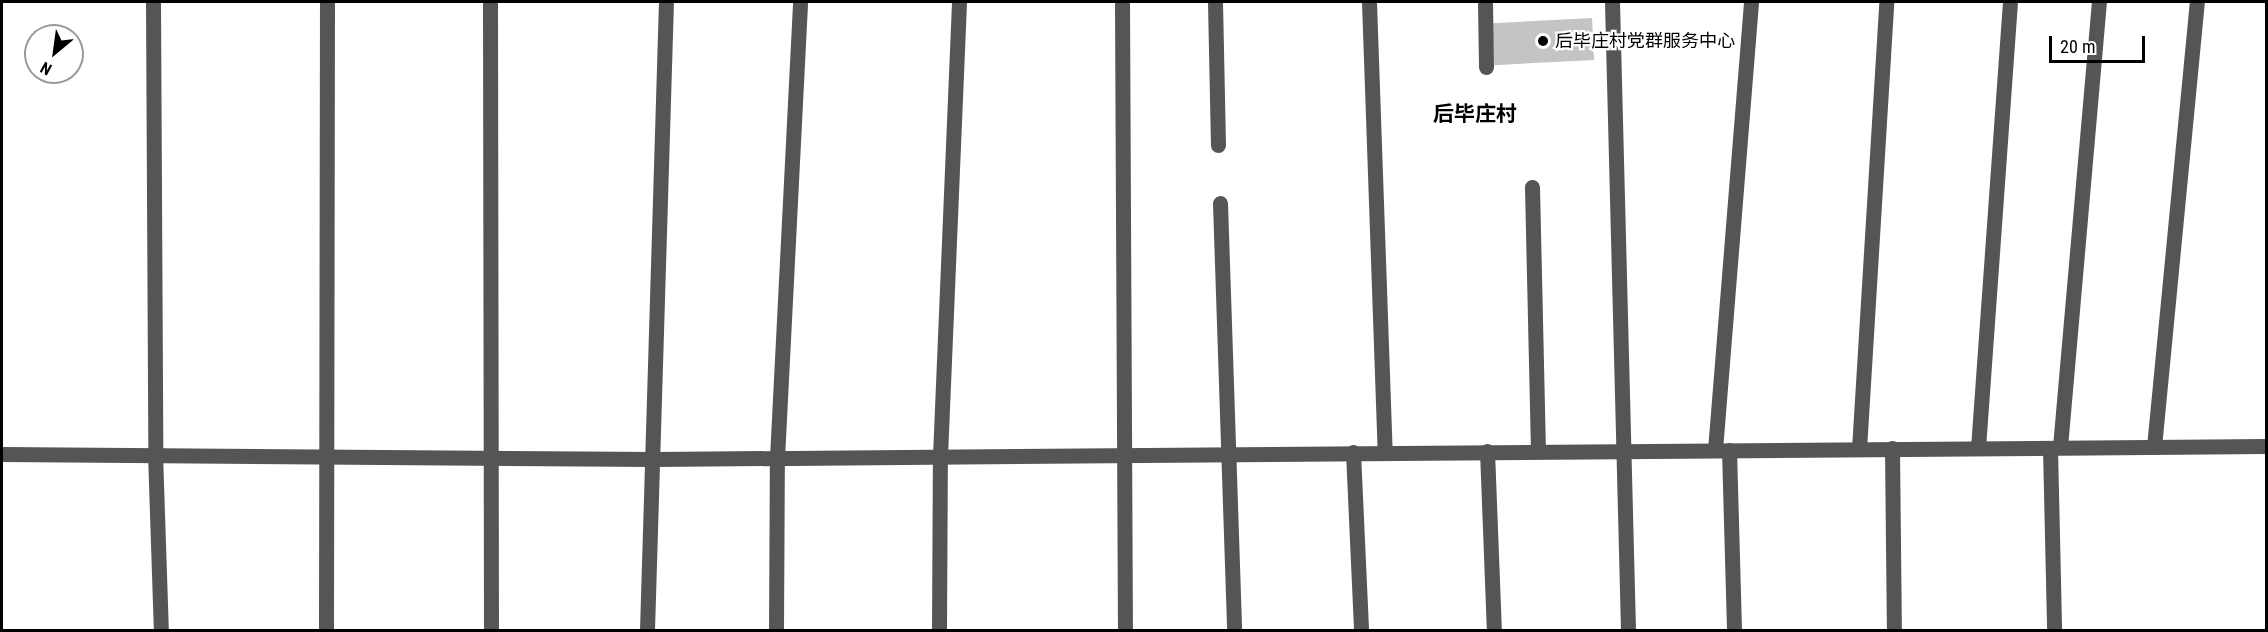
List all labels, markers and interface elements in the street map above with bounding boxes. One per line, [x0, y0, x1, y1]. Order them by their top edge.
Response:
north arrow [24, 24, 84, 84]
scale bar [2052, 24, 2148, 62]
place label: 后毕庄村党群服务中心 [1555, 30, 1735, 52]
marker: 后毕庄村党群服务中心 [1536, 34, 1550, 48]
text: 20 m [2060, 36, 2095, 57]
text: N [37, 58, 55, 79]
district label: 后毕庄村 [1433, 101, 1517, 127]

